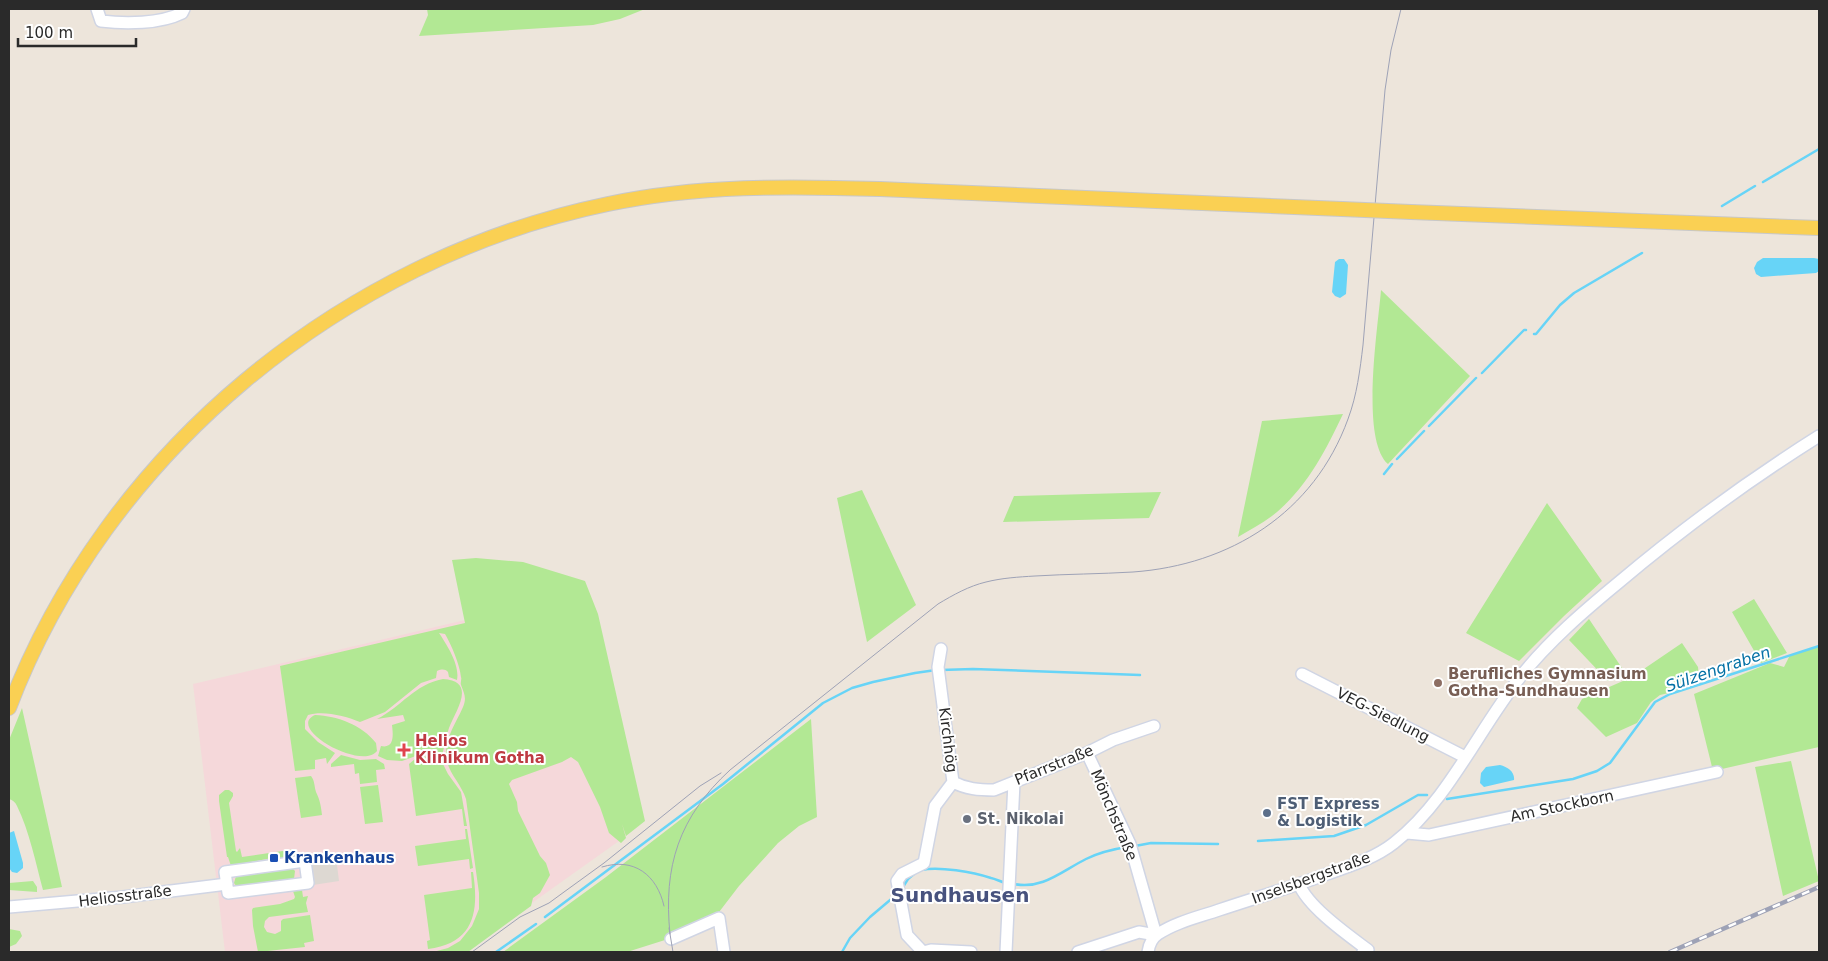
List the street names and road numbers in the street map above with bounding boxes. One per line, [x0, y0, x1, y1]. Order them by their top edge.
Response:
street label: VEG-Siedlung [1334, 684, 1432, 746]
street label: Kirchhög [935, 706, 961, 774]
street label: Pfarrstraße [1012, 741, 1096, 789]
street label: Mönchstraße [1087, 767, 1141, 863]
street label: Am Stockborn [1509, 786, 1615, 826]
street label: Inselsbergstraße [1249, 848, 1373, 908]
street label: Heliosstraße [77, 881, 173, 911]

